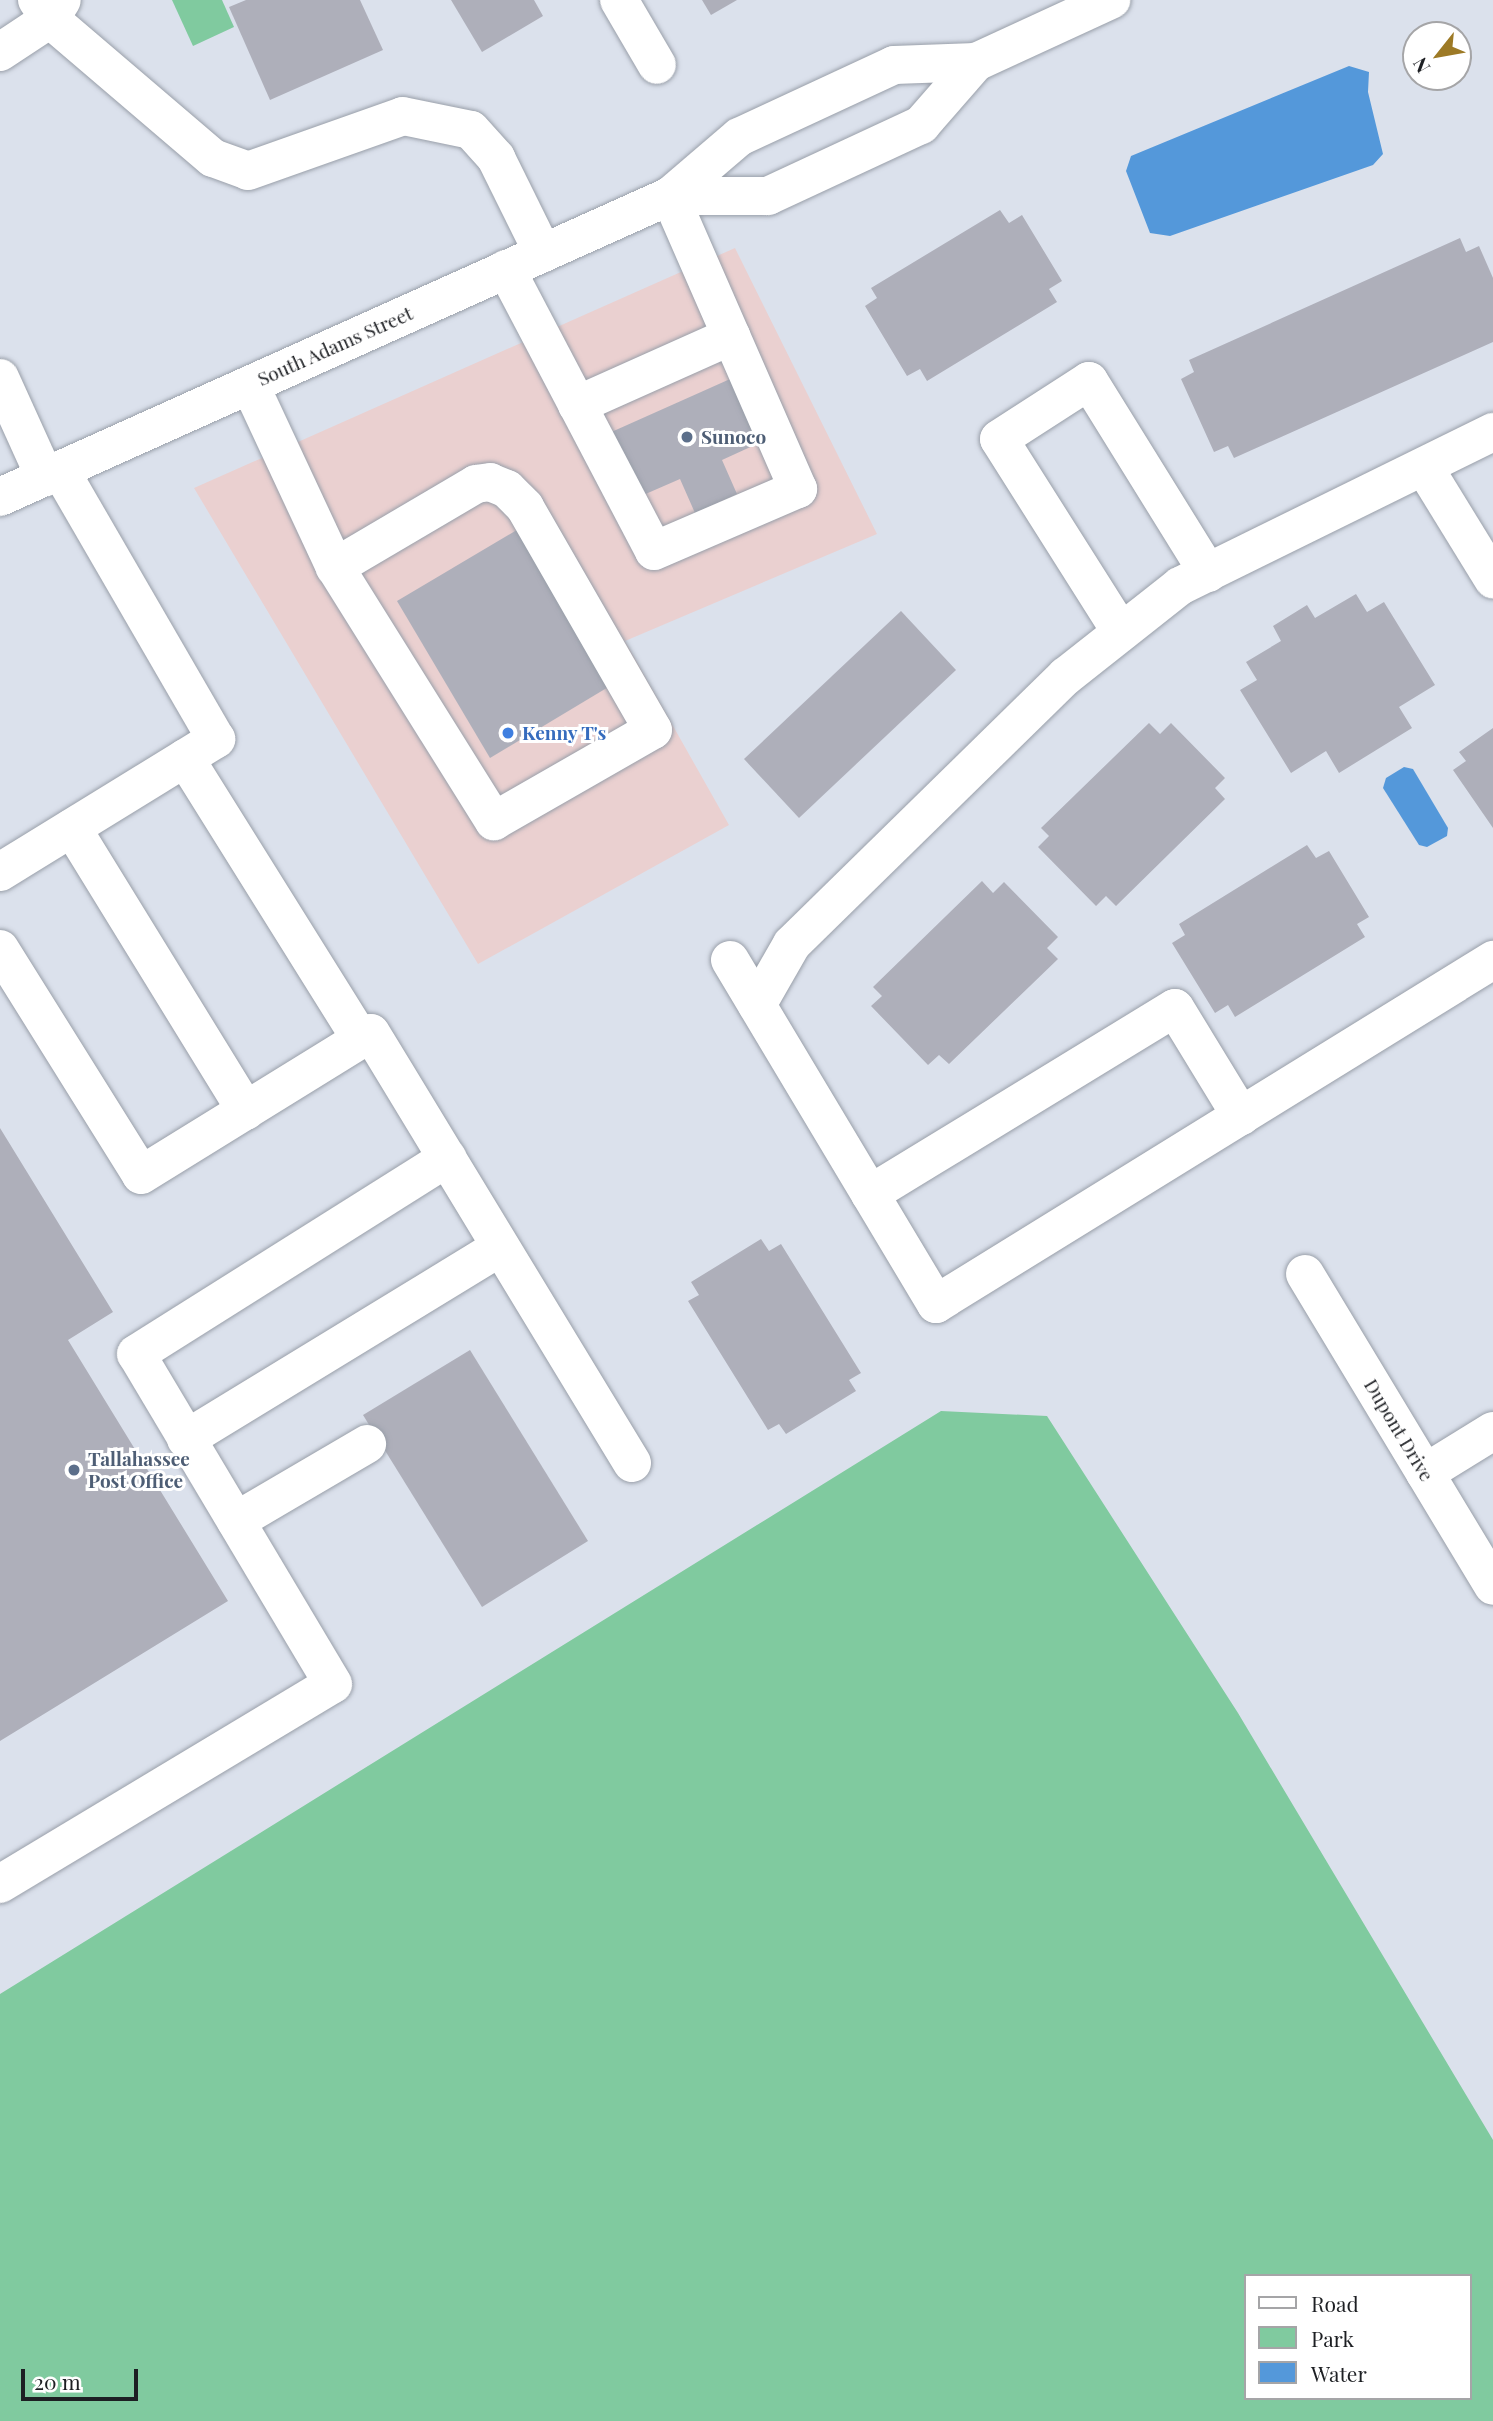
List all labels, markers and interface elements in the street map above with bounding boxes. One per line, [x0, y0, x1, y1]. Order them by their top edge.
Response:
north arrow [1402, 21, 1472, 91]
text: N [1406, 53, 1435, 78]
street label: South Adams Street [254, 301, 416, 391]
place label: Sunoco [701, 426, 766, 448]
marker: Sunoco [679, 429, 695, 445]
place label: Kenny T's [522, 722, 607, 744]
marker: Kenny T's [500, 725, 516, 741]
street label: Dupont Drive [1359, 1375, 1439, 1485]
place label: Tallahassee Post Office [88, 1448, 190, 1492]
marker: Tallahassee Post Office [66, 1462, 82, 1478]
legend [1244, 2274, 1472, 2400]
text: Road [1311, 2289, 1359, 2317]
text: Park [1311, 2324, 1354, 2352]
scale bar [24, 2354, 142, 2398]
text: Water [1311, 2359, 1367, 2387]
text: 20 m [34, 2367, 81, 2395]

